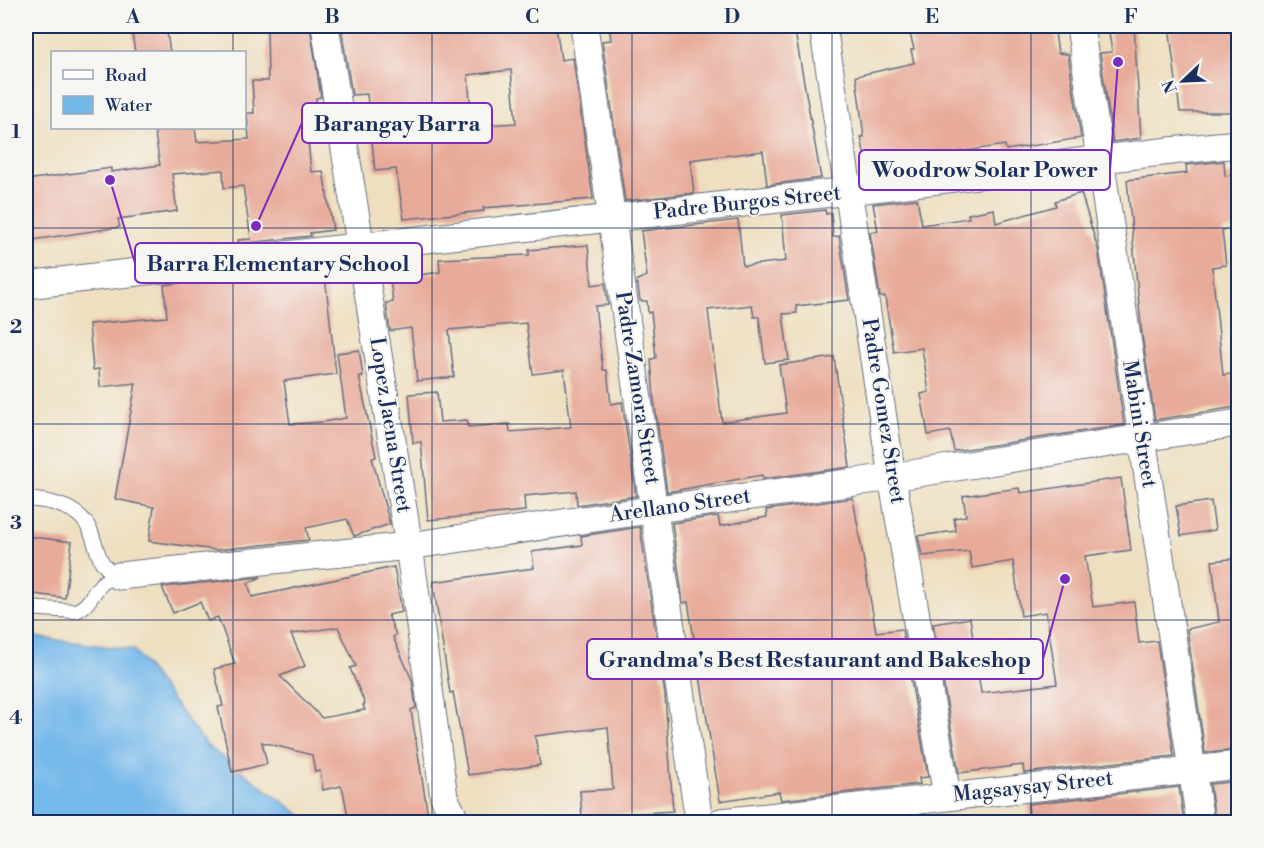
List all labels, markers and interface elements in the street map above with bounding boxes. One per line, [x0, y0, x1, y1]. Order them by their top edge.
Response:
text: A [125, 5, 141, 30]
text: B [324, 5, 340, 30]
text: C [525, 5, 539, 30]
text: D [724, 5, 740, 30]
text: E [925, 5, 939, 30]
text: F [1124, 5, 1138, 30]
legend [51, 51, 246, 129]
north arrow [1153, 51, 1213, 111]
text: Road [105, 64, 148, 87]
text: N [1158, 76, 1182, 96]
text: Water [104, 94, 153, 117]
callout: Barangay Barra [302, 103, 492, 143]
text: Barangay Barra [314, 111, 481, 138]
text: 1 [11, 120, 21, 145]
callout: Woodrow Solar Power [859, 150, 1110, 190]
text: Woodrow Solar Power [871, 157, 1098, 184]
street label: Padre Burgos Street [652, 180, 843, 226]
callout: Barra Elementary School [135, 243, 422, 283]
text: Barra Elementary School [146, 251, 410, 278]
street label: Padre Zamora Street [609, 290, 665, 487]
text: 2 [10, 315, 22, 340]
street label: Padre Gomez Street [856, 316, 911, 506]
street label: Lopez Jaena Street [363, 335, 417, 515]
street label: Mabini Street [1116, 358, 1162, 490]
street label: Arellano Street [607, 483, 753, 529]
text: 3 [10, 511, 22, 536]
callout: Grandma's Best Restaurant and Bakeshop [587, 639, 1043, 679]
text: Grandma's Best Restaurant and Bakeshop [599, 647, 1031, 674]
text: 4 [9, 706, 23, 731]
street label: Magsaysay Street [952, 766, 1115, 808]

